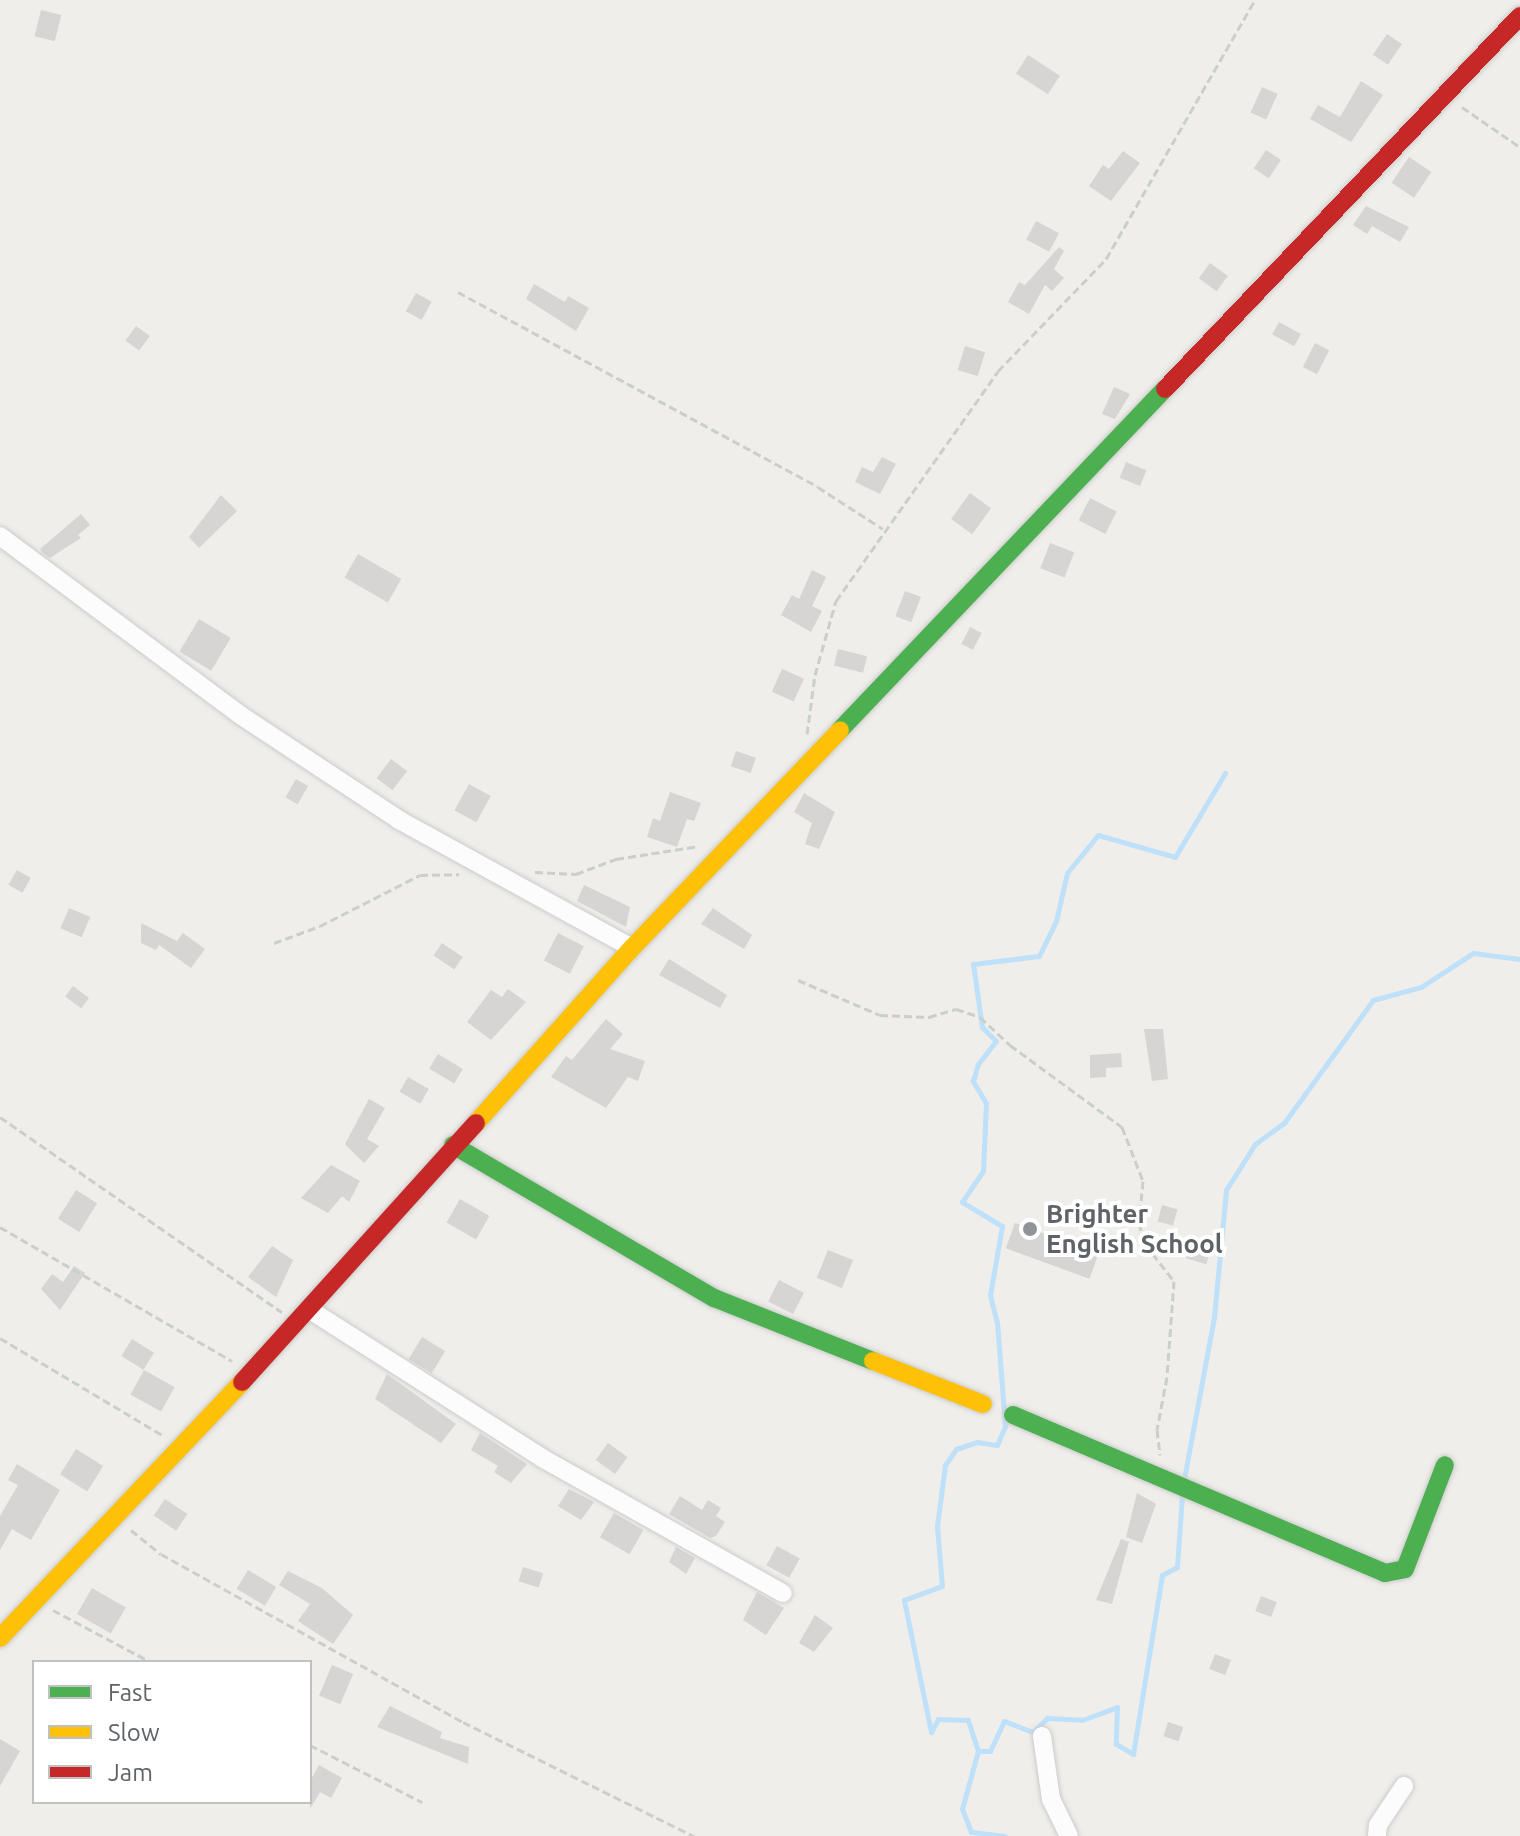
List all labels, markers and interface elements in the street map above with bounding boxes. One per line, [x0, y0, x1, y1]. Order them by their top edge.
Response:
place label: Brighter English School [1046, 1198, 1223, 1260]
marker: Brighter English School [1021, 1220, 1039, 1238]
legend [32, 1660, 312, 1804]
text: Fast [108, 1679, 152, 1706]
text: Slow [108, 1719, 160, 1746]
text: Jam [108, 1759, 153, 1786]

